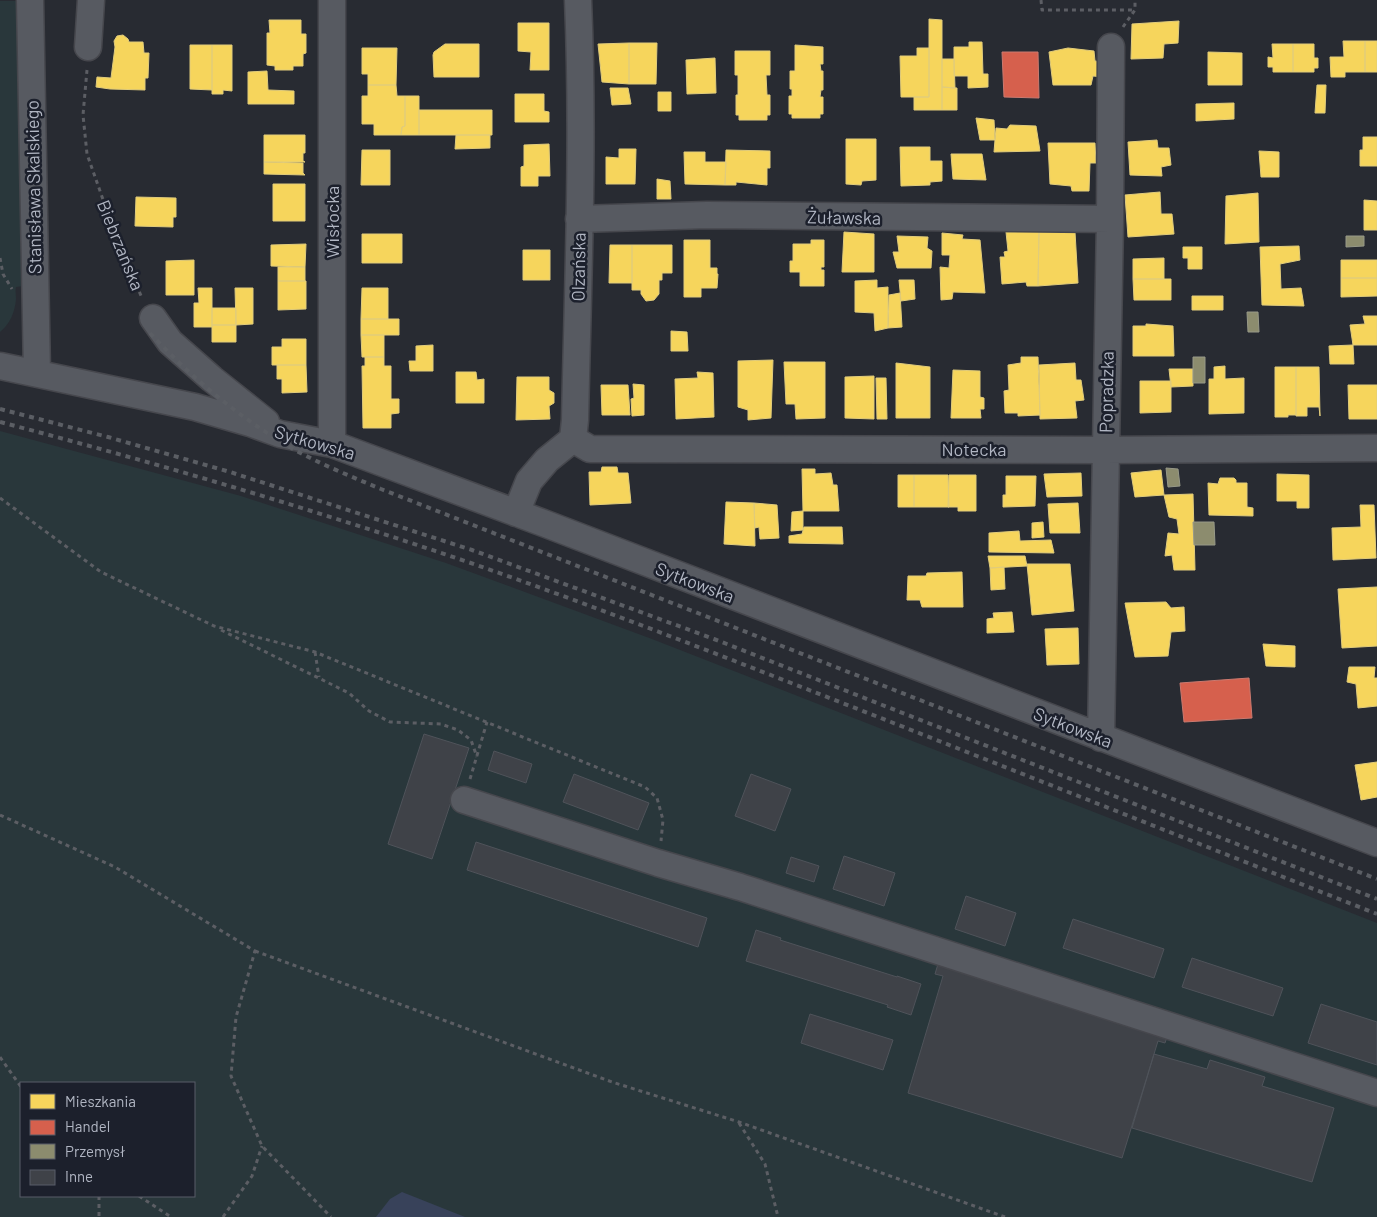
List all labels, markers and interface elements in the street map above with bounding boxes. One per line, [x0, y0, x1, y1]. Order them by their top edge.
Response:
street label: Stanisława Skalskiego [20, 100, 46, 274]
street label: Wisłocka [321, 186, 343, 258]
street label: Biebrzańska [93, 197, 149, 293]
street label: Żuławska [807, 205, 881, 229]
street label: Olzańska [566, 232, 590, 302]
street label: Popradzka [1094, 351, 1118, 433]
street label: Sytkowska [272, 420, 358, 464]
street label: Notecka [941, 438, 1007, 460]
street label: Sytkowska [652, 557, 738, 607]
street label: Sytkowska [1030, 702, 1116, 752]
legend [20, 1082, 195, 1197]
text: Mieszkania [65, 1092, 136, 1110]
text: Handel [65, 1117, 110, 1135]
text: Przemysł [65, 1142, 125, 1160]
text: Inne [65, 1167, 93, 1185]

